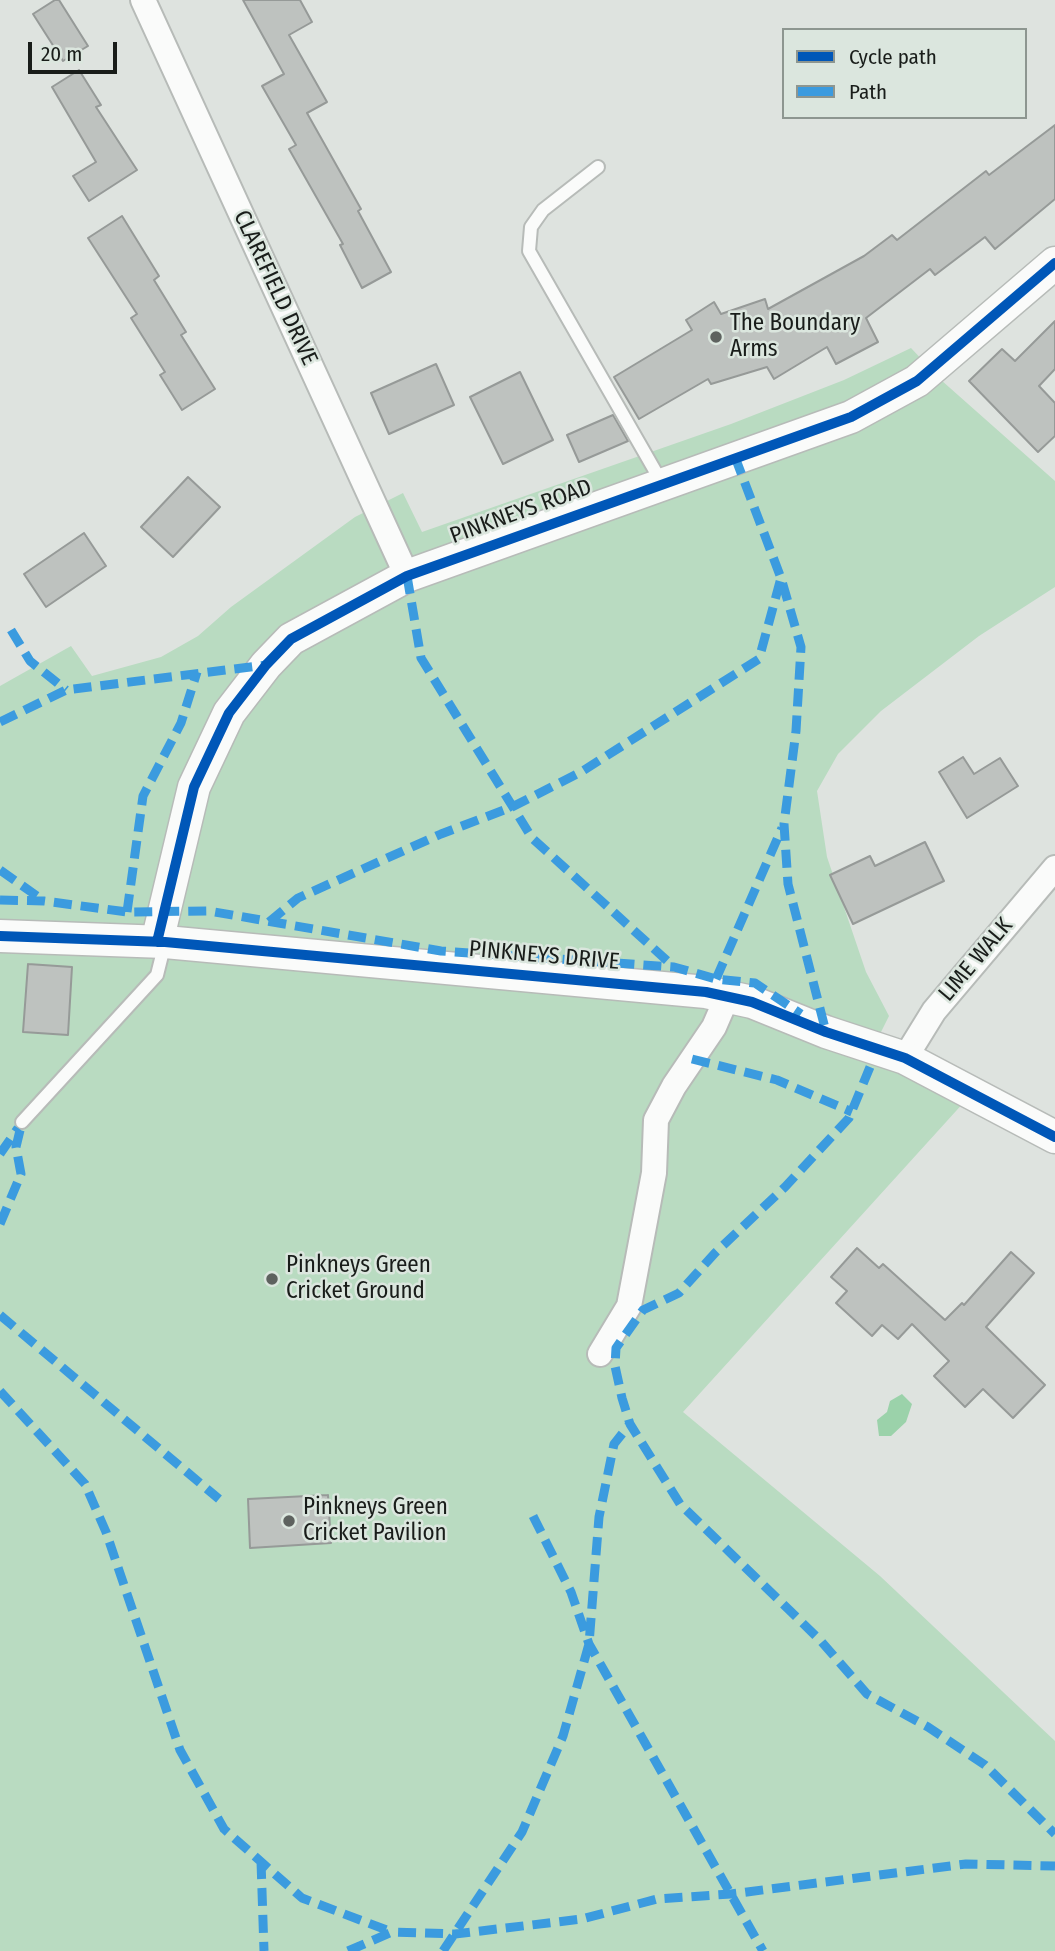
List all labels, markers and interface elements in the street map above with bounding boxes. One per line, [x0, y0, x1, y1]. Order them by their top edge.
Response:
scale bar [32, 28, 121, 72]
legend [782, 28, 1027, 119]
text: 20 m [41, 41, 82, 67]
text: Cycle path [849, 44, 937, 70]
text: Path [849, 79, 887, 105]
street label: CLAREFIELD DRIVE [227, 206, 323, 370]
place label: The Boundary Arms [730, 310, 860, 364]
marker: The Boundary Arms [708, 329, 724, 345]
street label: PINKNEYS ROAD [446, 474, 596, 550]
street label: LIME WALK [933, 913, 1019, 1007]
street label: PINKNEYS DRIVE [468, 936, 620, 976]
place label: Pinkneys Green Cricket Ground [286, 1252, 431, 1306]
marker: Pinkneys Green Cricket Ground [264, 1271, 280, 1287]
place label: Pinkneys Green Cricket Pavilion [303, 1494, 448, 1548]
marker: Pinkneys Green Cricket Pavilion [281, 1513, 297, 1529]

